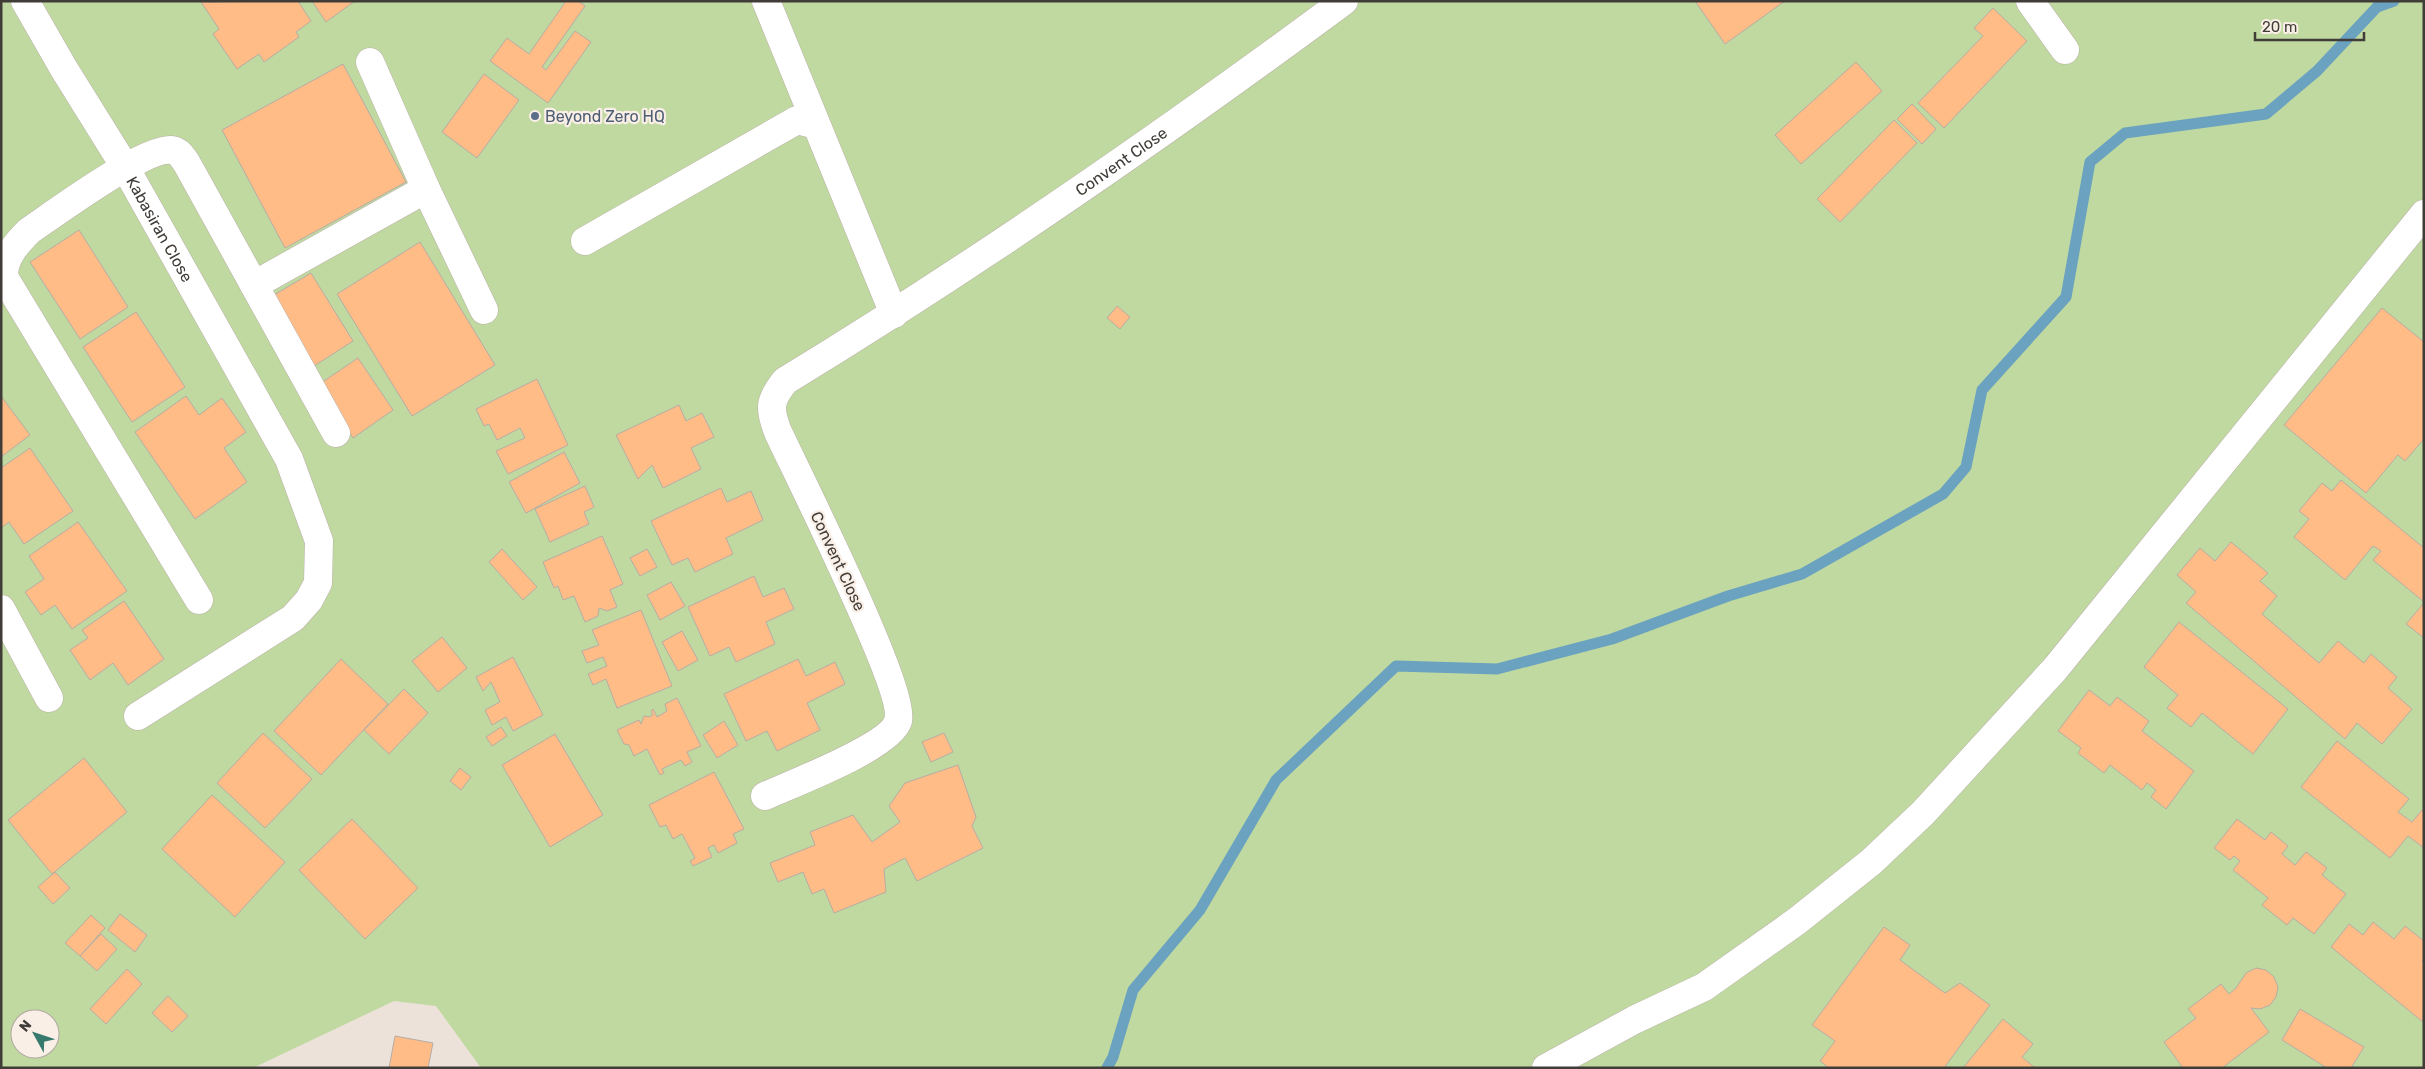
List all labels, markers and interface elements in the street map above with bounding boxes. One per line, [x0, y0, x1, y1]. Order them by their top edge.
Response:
scale bar [2255, 10, 2364, 42]
text: 20 m [2262, 18, 2297, 36]
place label: Beyond Zero HQ [545, 107, 665, 126]
marker: Beyond Zero HQ [529, 110, 541, 122]
street label: Convent Close [1071, 123, 1171, 200]
street label: Kabasiran Close [123, 173, 197, 285]
street label: Convent Close [807, 508, 869, 614]
north arrow [10, 1009, 60, 1059]
text: N [16, 1017, 35, 1035]

